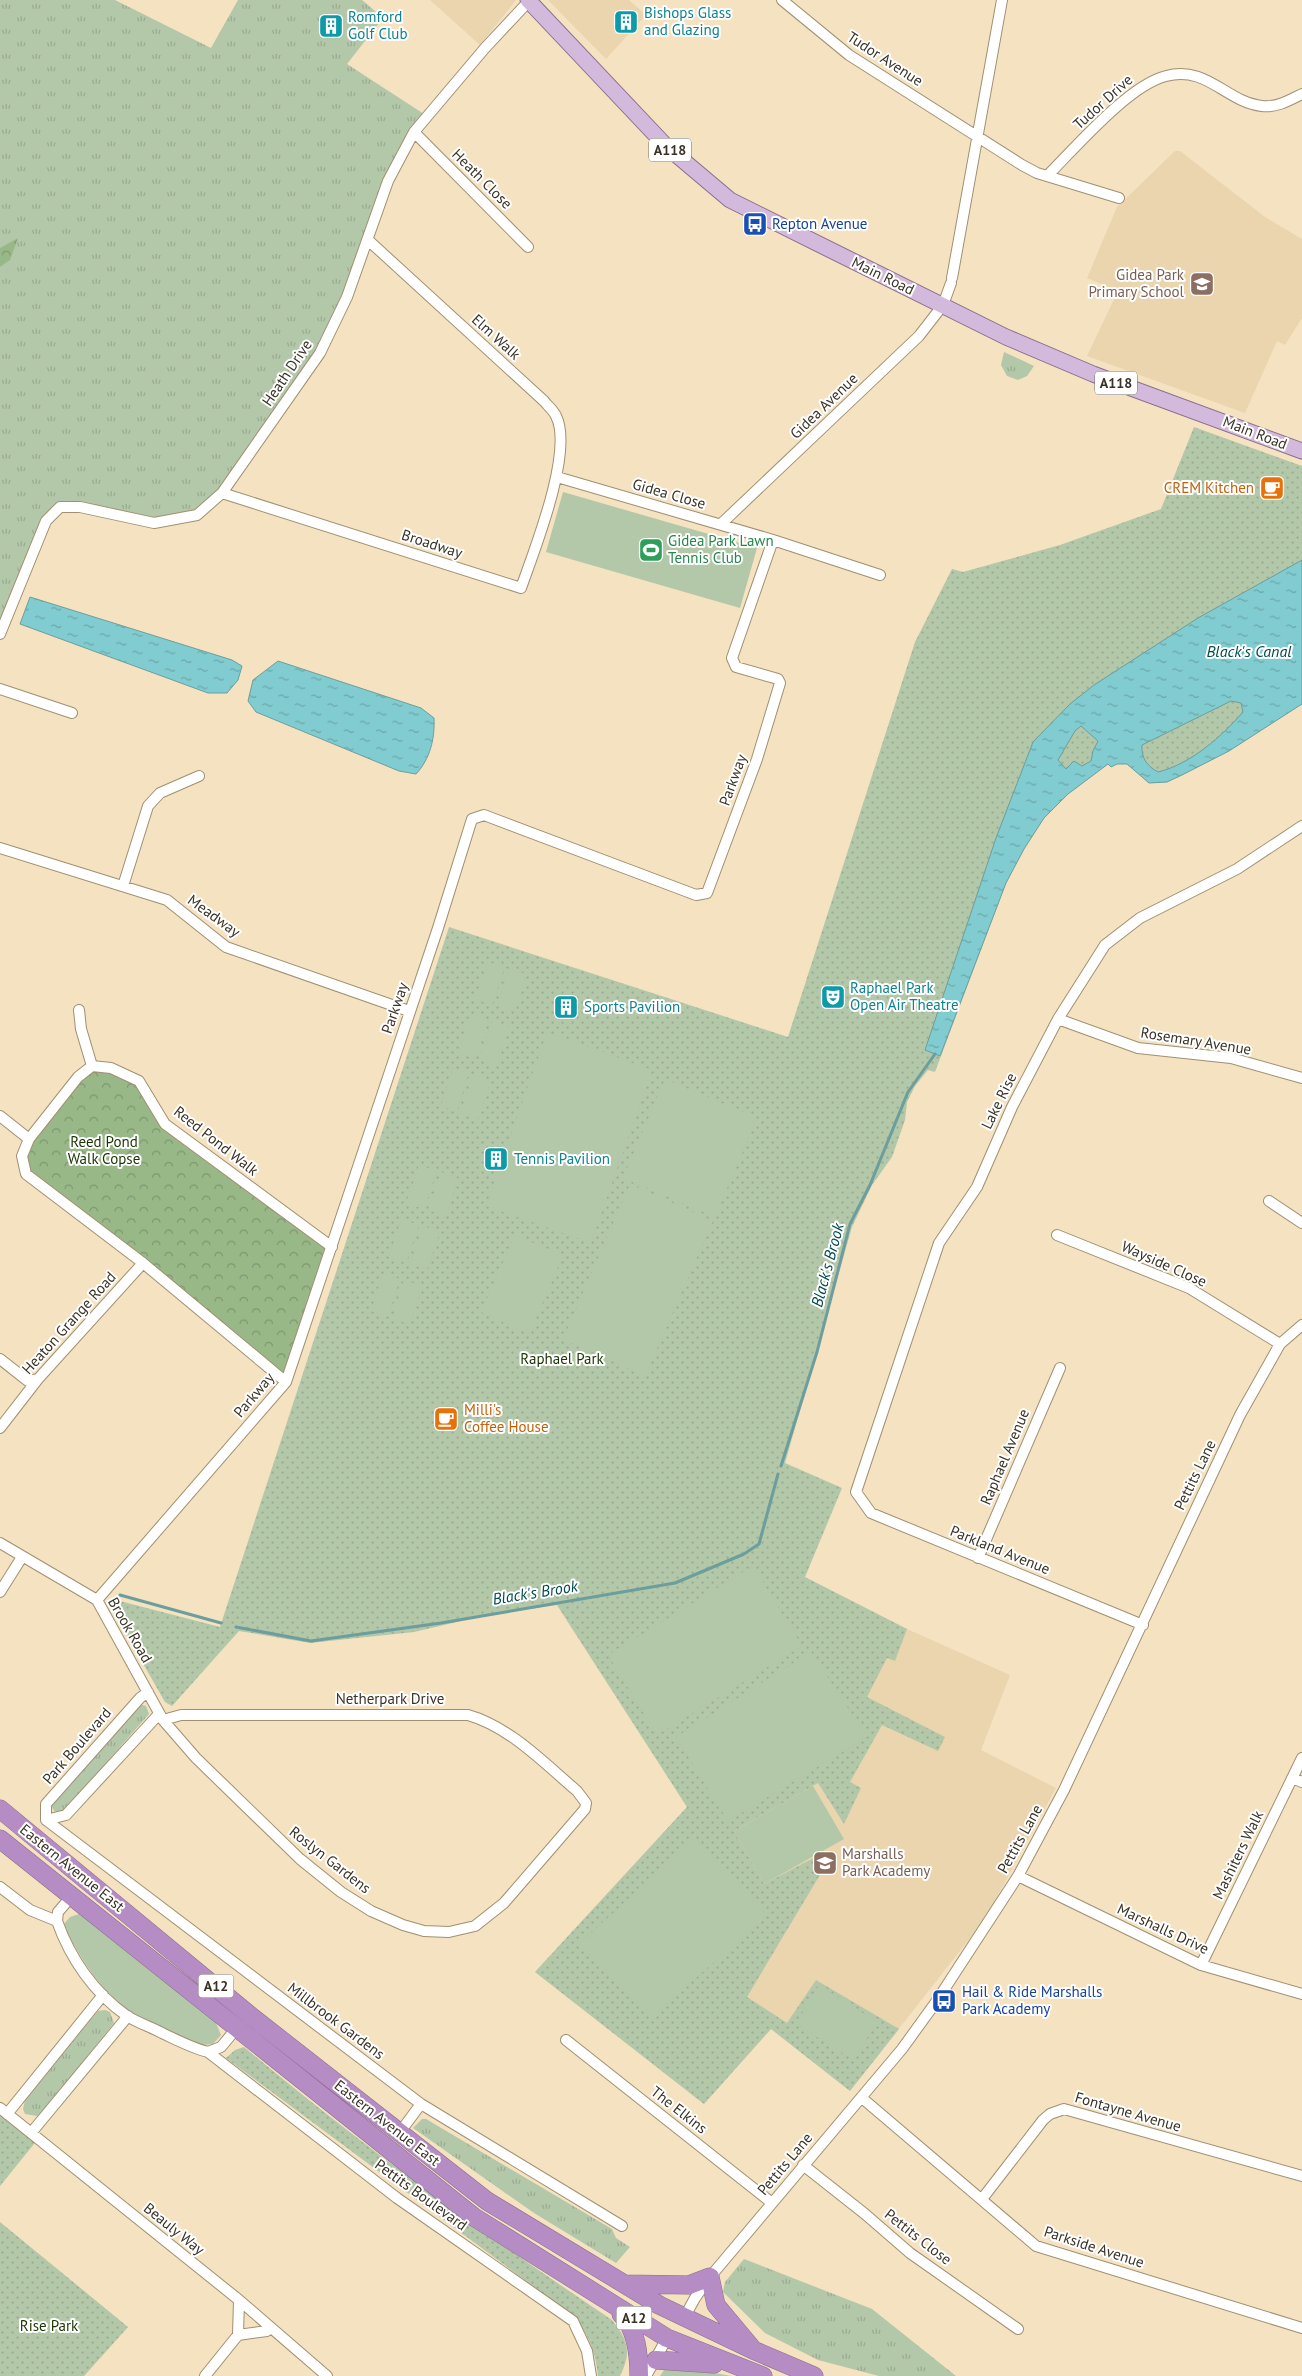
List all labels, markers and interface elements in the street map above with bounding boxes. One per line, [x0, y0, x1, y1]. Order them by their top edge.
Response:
place label: Bishops Glass and Glazing [644, 3, 731, 39]
place label: Romford Golf Club [348, 7, 408, 43]
building icon: Bishops Glass and Glazing [613, 9, 639, 35]
building icon: Romford Golf Club [318, 13, 344, 39]
street label: Tudor Avenue [844, 27, 927, 90]
street label: Tudor Drive [1069, 70, 1136, 133]
road number: A118 [649, 138, 691, 162]
street label: Heath Close [448, 145, 516, 213]
bus stop icon: Repton Avenue [742, 211, 768, 237]
place label: Repton Avenue [772, 214, 867, 233]
street label: Main Road [849, 252, 918, 299]
place label: Gidea Park Primary School [1088, 265, 1185, 301]
school or university icon: Gidea Park Primary School [1189, 271, 1215, 297]
street label: Elm Walk [468, 310, 525, 364]
street label: Heath Drive [257, 336, 316, 410]
street label: Gidea Avenue [786, 369, 861, 443]
road number: A118 [1095, 372, 1137, 394]
street label: Main Road [1220, 412, 1290, 453]
street label: Gidea Close [630, 474, 708, 513]
cafe icon: CREM Kitchen [1259, 475, 1285, 501]
place label: CREM Kitchen [1164, 478, 1254, 497]
street label: Broadway [399, 525, 465, 562]
place label: Gidea Park Lawn Tennis Club [668, 531, 774, 567]
sports icon: Gidea Park Lawn Tennis Club [638, 537, 664, 563]
water label: Black's Canal [1206, 641, 1292, 661]
street label: Parkway [715, 752, 751, 808]
street label: Meadway [184, 890, 244, 941]
place label: Raphael Park Open Air Theatre [850, 978, 959, 1014]
street label: Parkway [377, 980, 412, 1036]
theatre icon: Raphael Park Open Air Theatre [820, 984, 846, 1010]
building icon: Sports Pavilion [553, 994, 579, 1020]
place label: Sports Pavilion [584, 997, 680, 1016]
street label: Rosemary Avenue [1139, 1022, 1253, 1059]
street label: Lake Rise [977, 1069, 1020, 1132]
street label: Reed Pond Walk [170, 1102, 263, 1180]
park label: Reed Pond Walk Copse [68, 1132, 140, 1168]
building icon: Tennis Pavilion [483, 1146, 509, 1172]
place label: Tennis Pavilion [514, 1149, 610, 1168]
water label: Black's Brook [806, 1220, 848, 1309]
street label: Wayside Close [1119, 1236, 1210, 1291]
street label: Heaton Grange Road [18, 1267, 120, 1378]
park label: Raphael Park [520, 1349, 605, 1368]
street label: Parkway [229, 1368, 278, 1421]
place label: Milli's Coffee House [464, 1400, 549, 1436]
cafe icon: Milli's Coffee House [433, 1406, 459, 1432]
street label: Raphael Avenue [976, 1406, 1033, 1508]
street label: Pettits Lane [1169, 1437, 1220, 1513]
street label: Parkland Avenue [947, 1521, 1053, 1578]
water label: Black's Brook [491, 1575, 580, 1609]
street label: Brook Road [104, 1594, 157, 1666]
street label: Netherpark Drive [336, 1689, 444, 1708]
street label: Park Boulevard [38, 1703, 115, 1788]
street label: Pettits Lane [993, 1801, 1046, 1877]
street label: Mashiters Walk [1208, 1807, 1268, 1902]
street label: Eastern Avenue East [16, 1820, 128, 1916]
street label: Roslyn Gardens [286, 1822, 375, 1897]
place label: Marshalls Park Academy [842, 1844, 930, 1880]
school or university icon: Marshalls Park Academy [812, 1850, 838, 1876]
street label: Marshalls Drive [1114, 1899, 1212, 1958]
road number: A12 [198, 1974, 234, 1998]
street label: Millbrook Gardens [284, 1978, 389, 2063]
place label: Hail & Ride Marshalls Park Academy [962, 1982, 1102, 2018]
bus stop icon: Hail & Ride Marshalls Park Academy [931, 1988, 957, 2014]
street label: Eastern Avenue East [331, 2075, 444, 2170]
street label: The Elkins [647, 2082, 711, 2138]
street label: Fontayne Avenue [1073, 2087, 1183, 2136]
street label: Pettits Lane [753, 2129, 816, 2199]
street label: Pettits Boulevard [371, 2155, 471, 2234]
street label: Beauly Way [140, 2198, 209, 2259]
street label: Pettits Close [881, 2204, 956, 2269]
street label: Parkside Avenue [1042, 2221, 1147, 2272]
road number: A12 [616, 2306, 652, 2330]
park label: Rise Park [20, 2316, 79, 2335]

